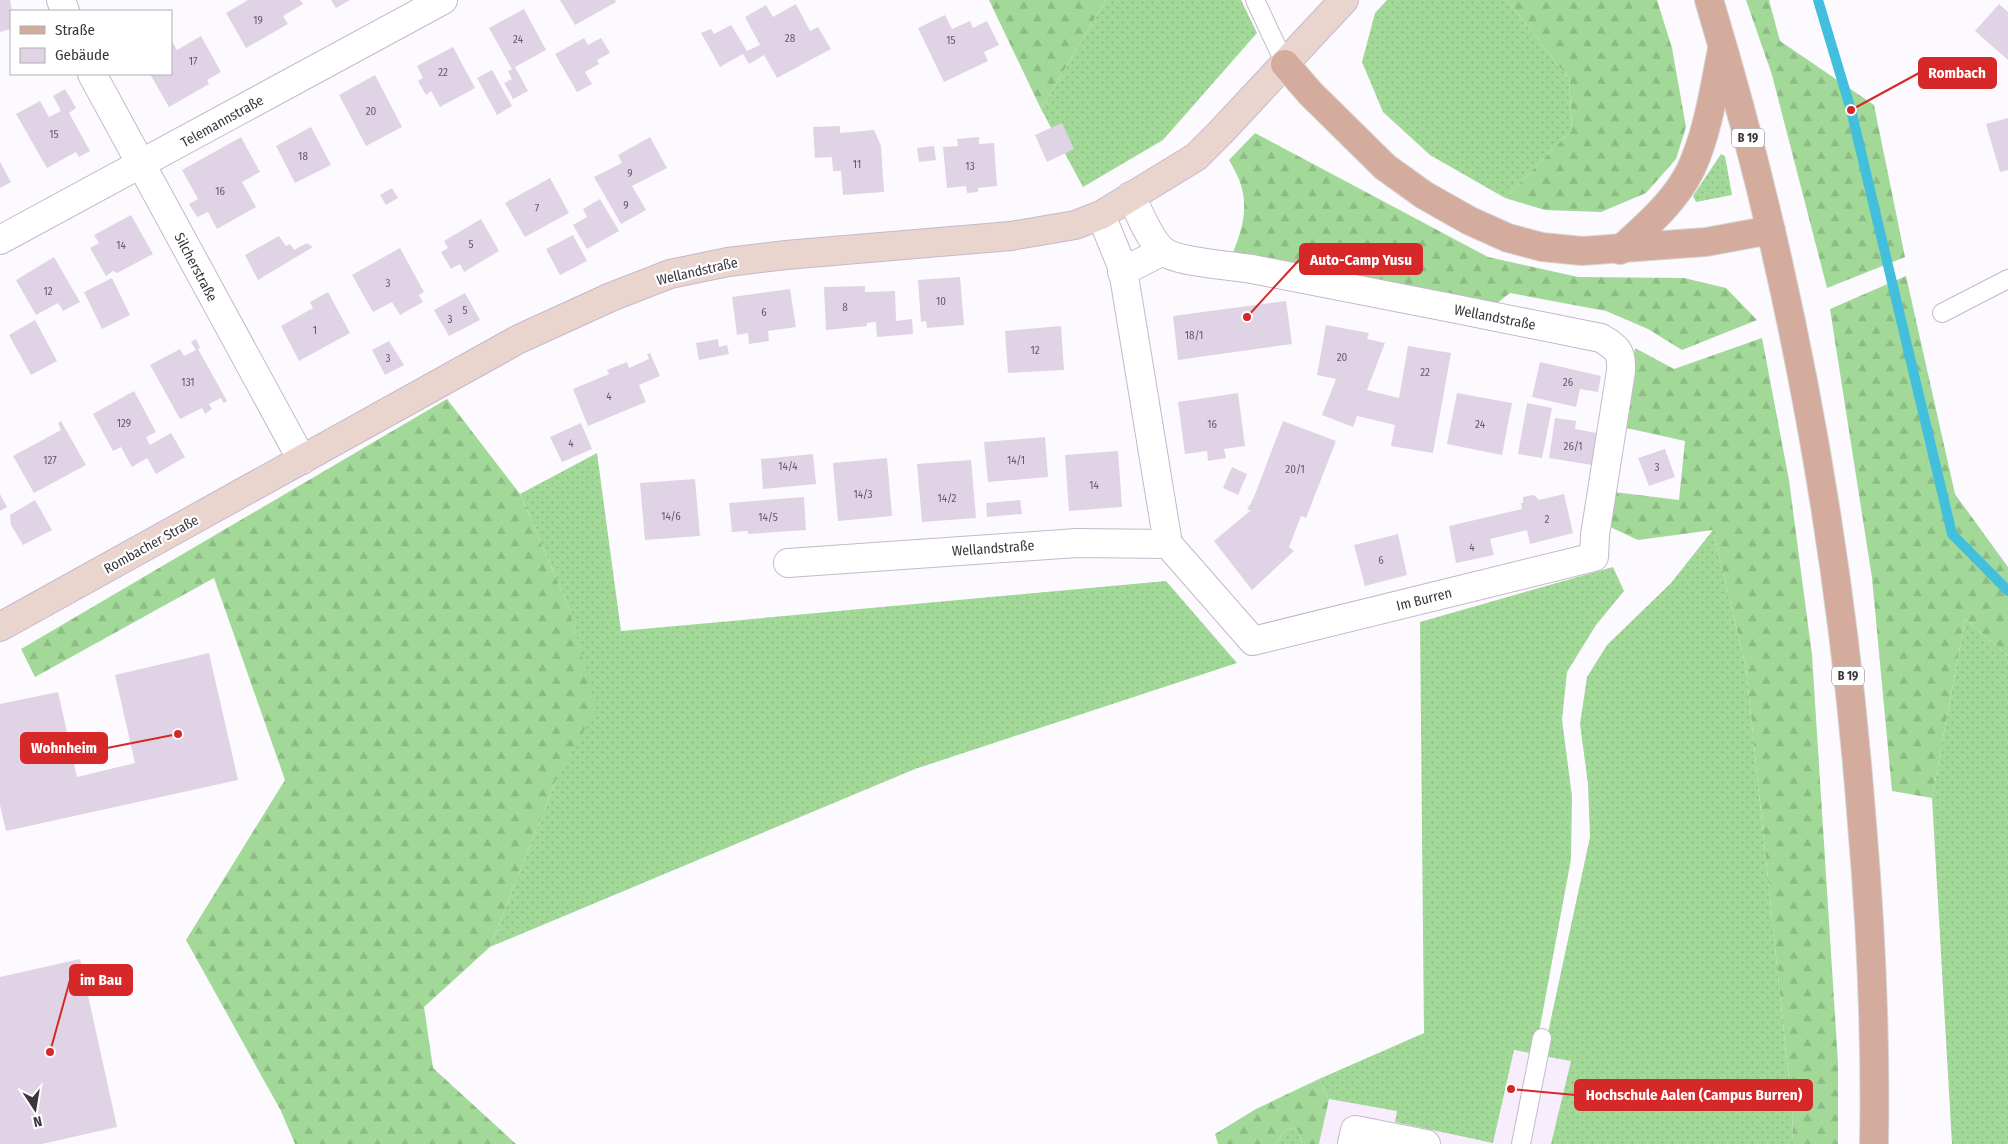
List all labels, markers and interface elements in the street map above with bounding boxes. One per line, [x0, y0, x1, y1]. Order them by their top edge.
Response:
legend [10, 10, 172, 75]
house number: 19 [253, 14, 263, 27]
text: Straße [55, 21, 95, 39]
house number: 28 [785, 32, 796, 45]
house number: 24 [513, 33, 524, 46]
house number: 15 [946, 34, 956, 47]
text: Gebäude [55, 46, 110, 64]
house number: 17 [189, 55, 198, 68]
callout: Rombach [1919, 58, 1996, 88]
text: Rombach [1928, 64, 1986, 82]
house number: 22 [438, 66, 448, 79]
street label: Telemannstraße [178, 92, 267, 151]
house number: 20 [366, 105, 377, 118]
house number: 15 [49, 128, 59, 141]
road number: B 19 [1732, 128, 1764, 148]
house number: 18 [298, 150, 308, 163]
house number: 11 [853, 158, 861, 171]
house number: 13 [965, 160, 975, 173]
house number: 9 [627, 167, 633, 180]
house number: 16 [215, 185, 225, 198]
house number: 9 [623, 199, 629, 212]
house number: 7 [535, 202, 540, 215]
street label: Silcherstraße [170, 230, 221, 305]
house number: 5 [468, 238, 474, 251]
house number: 14 [116, 239, 126, 252]
callout: Auto-Camp Yusu [1300, 244, 1422, 274]
text: Auto-Camp Yusu [1309, 251, 1412, 269]
street label: Wellandstraße [655, 254, 739, 289]
house number: 3 [386, 277, 391, 290]
house number: 12 [43, 285, 53, 298]
house number: 10 [936, 295, 946, 308]
house number: 8 [842, 301, 848, 314]
street label: Wellandstraße [1453, 301, 1537, 334]
house number: 5 [462, 304, 468, 317]
house number: 6 [761, 306, 767, 319]
house number: 3 [448, 313, 453, 326]
house number: 1 [313, 324, 317, 337]
house number: 18/1 [1185, 329, 1203, 342]
house number: 12 [1030, 344, 1040, 357]
house number: 20 [1337, 351, 1348, 364]
house number: 3 [386, 352, 391, 365]
house number: 22 [1420, 366, 1430, 379]
house number: 131 [181, 376, 195, 389]
house number: 26 [1563, 376, 1574, 389]
house number: 4 [606, 390, 612, 403]
house number: 129 [117, 417, 131, 430]
house number: 16 [1207, 418, 1217, 431]
house number: 24 [1475, 418, 1486, 431]
house number: 4 [568, 437, 574, 450]
house number: 26/1 [1564, 440, 1582, 453]
house number: 127 [43, 454, 57, 467]
house number: 14/1 [1007, 454, 1025, 467]
house number: 14/4 [778, 460, 798, 473]
house number: 3 [1655, 461, 1660, 474]
house number: 20/1 [1285, 463, 1305, 476]
house number: 14 [1089, 479, 1099, 492]
house number: 14/3 [853, 488, 873, 501]
house number: 14/2 [938, 492, 957, 505]
house number: 14/6 [661, 510, 681, 523]
street label: Rombacher Straße [101, 511, 202, 577]
house number: 14/5 [758, 511, 778, 524]
house number: 2 [1545, 513, 1550, 526]
street label: Wellandstraße [951, 537, 1035, 560]
house number: 4 [1469, 541, 1475, 554]
house number: 6 [1378, 554, 1384, 567]
street label: Im Burren [1395, 584, 1454, 615]
road number: B 19 [1832, 666, 1864, 686]
callout: Wohnheim [21, 733, 107, 763]
text: Wohnheim [31, 739, 97, 757]
callout: im Bau [70, 965, 132, 995]
text: im Bau [80, 971, 122, 989]
callout: Hochschule Aalen (Campus Burren) [1575, 1080, 1812, 1110]
north arrow [10, 1084, 60, 1134]
text: Hochschule Aalen (Campus Burren) [1586, 1086, 1803, 1104]
text: N [32, 1112, 43, 1130]

